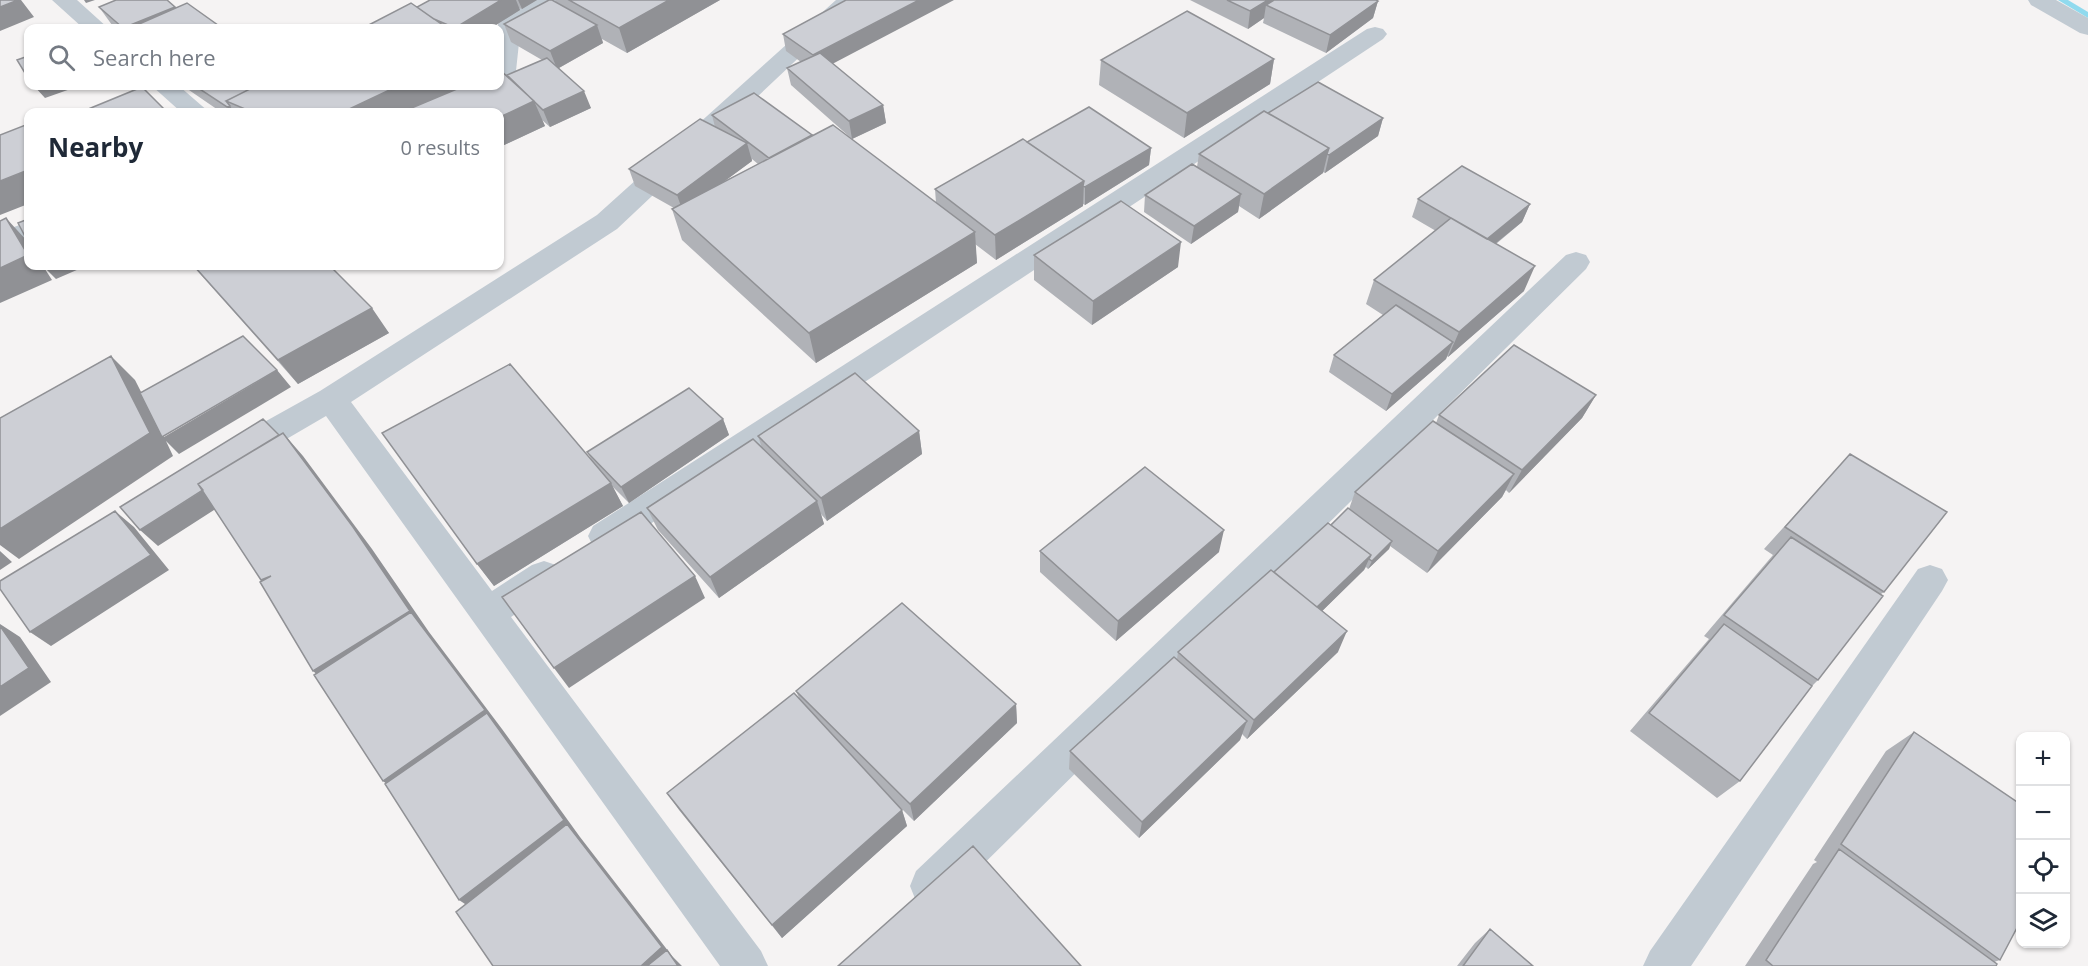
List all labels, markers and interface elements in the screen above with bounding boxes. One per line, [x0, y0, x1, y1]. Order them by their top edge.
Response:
search box [24, 24, 504, 90]
icon: search [45, 41, 78, 74]
text: Search here [93, 42, 216, 72]
text: Nearby [48, 129, 143, 165]
text: 0 results [400, 134, 480, 161]
map controls [2016, 732, 2070, 948]
button: + [2016, 732, 2070, 786]
button: − [2016, 786, 2070, 840]
button: locate [2016, 840, 2070, 894]
button: layers [2016, 894, 2070, 948]

